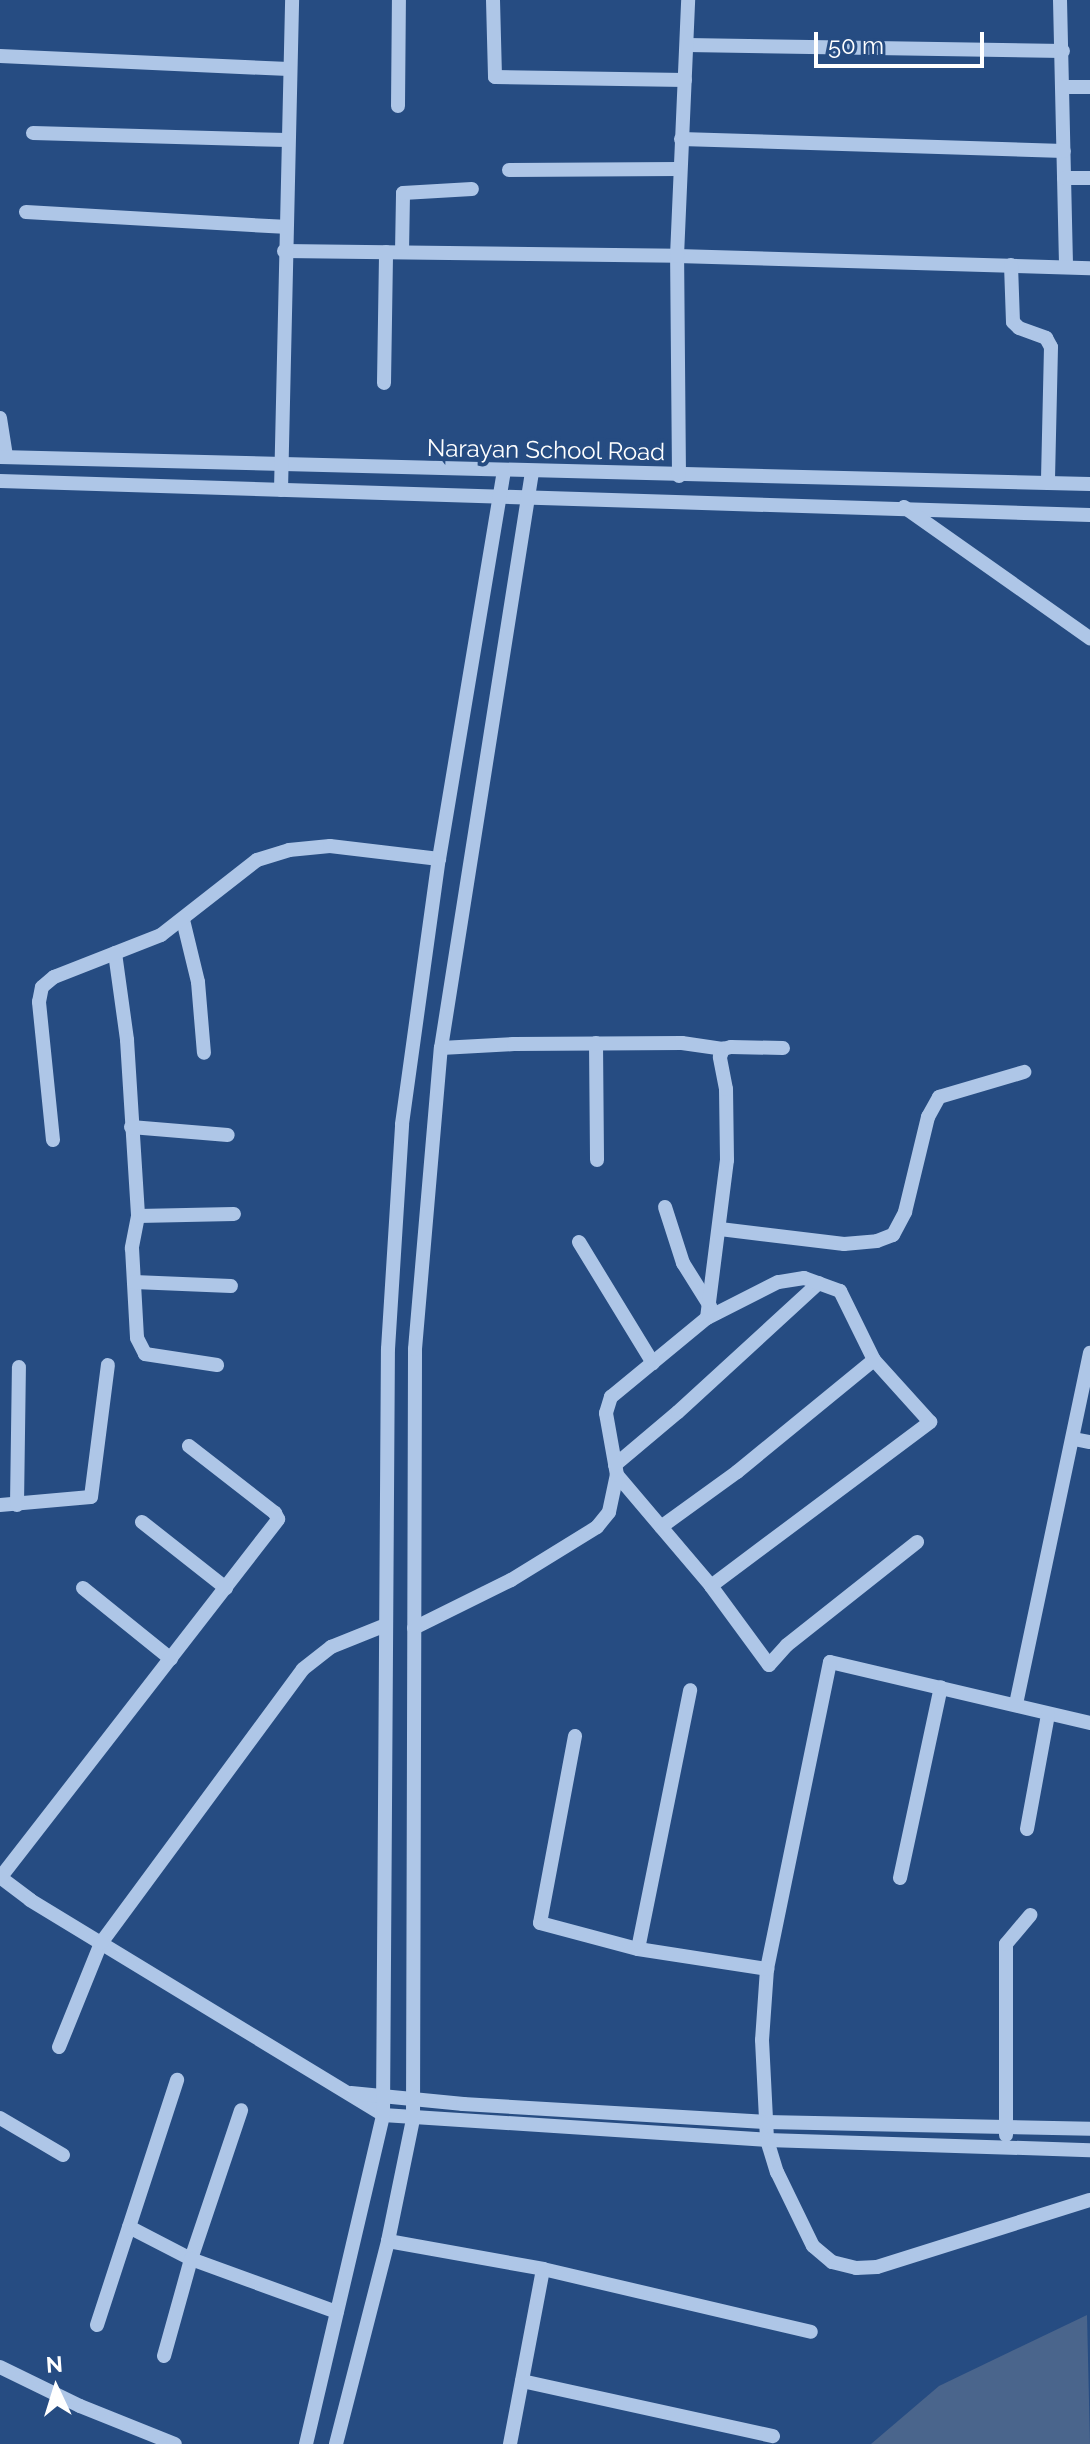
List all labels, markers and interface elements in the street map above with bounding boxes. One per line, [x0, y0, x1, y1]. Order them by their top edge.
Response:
scale bar [818, 16, 988, 66]
text: 50 m [828, 31, 884, 60]
street label: Narayan School Road [426, 434, 666, 466]
north arrow [16, 2348, 96, 2428]
text: N [45, 2351, 64, 2378]

